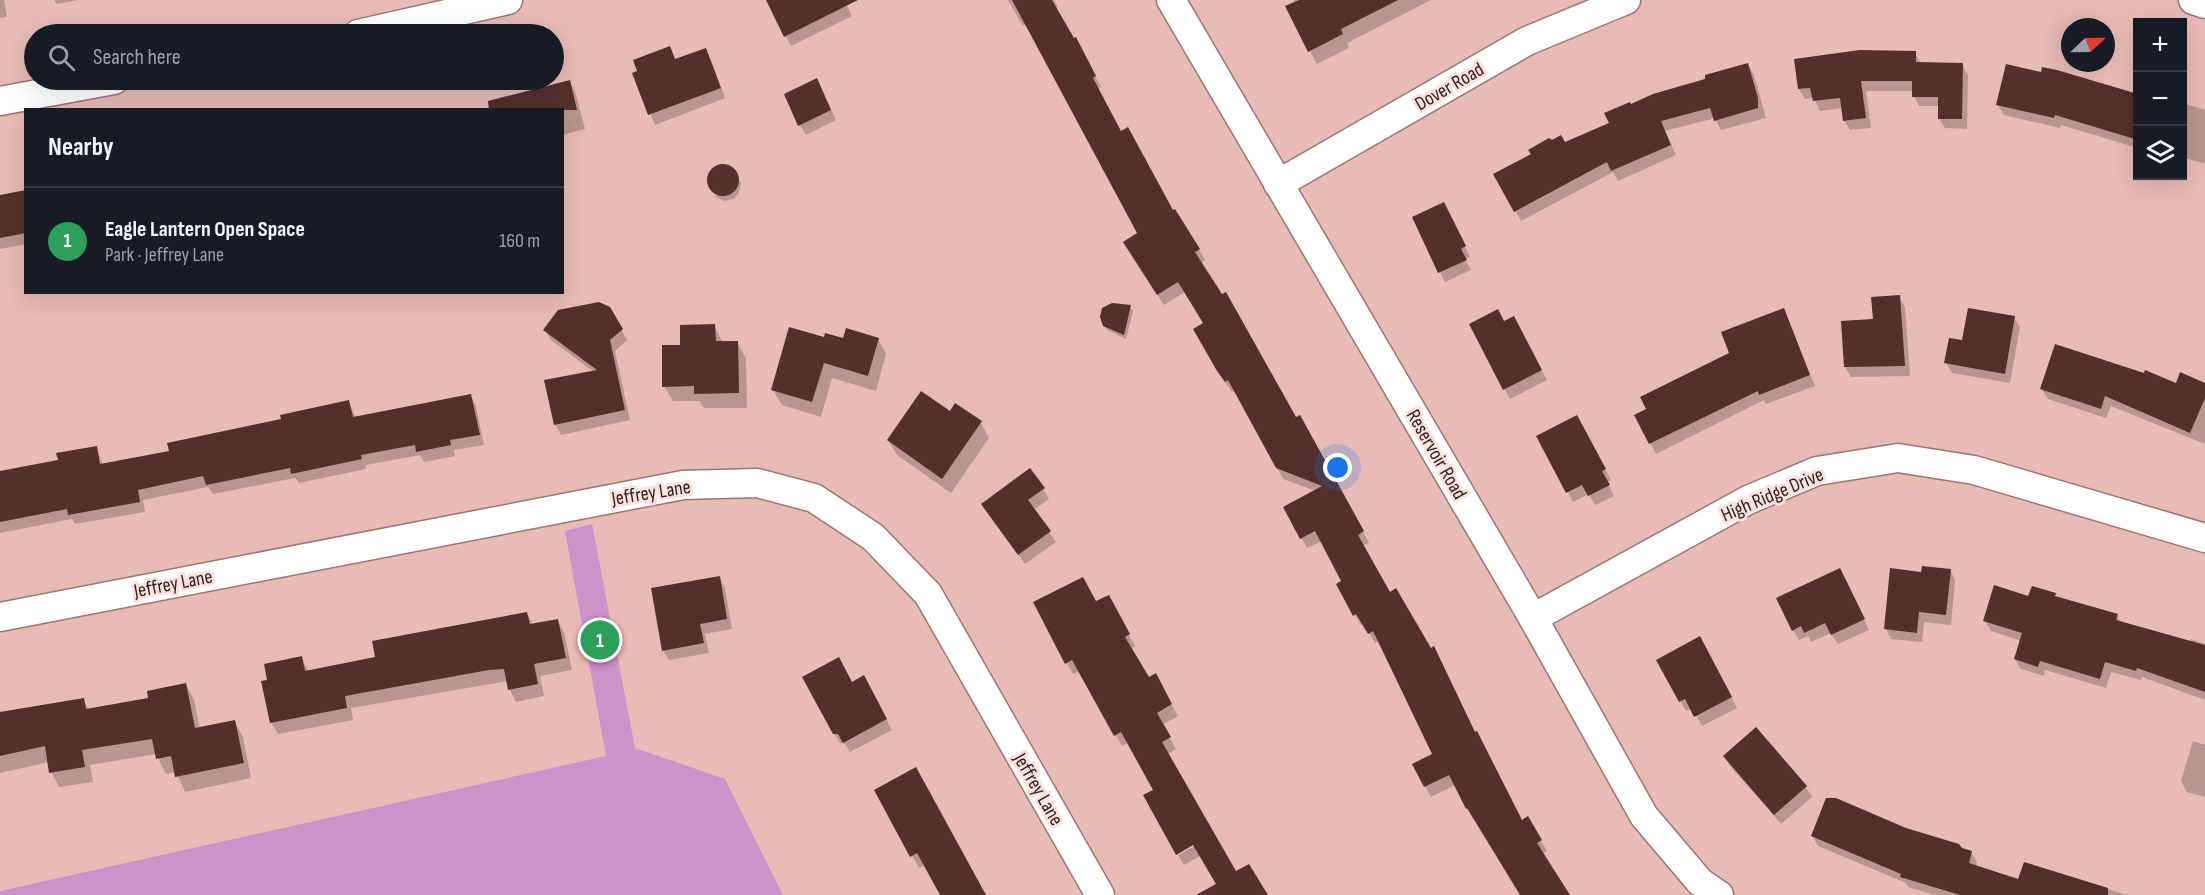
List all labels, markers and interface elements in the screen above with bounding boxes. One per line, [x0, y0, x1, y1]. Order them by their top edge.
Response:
north arrow [2061, 18, 2115, 72]
map controls [2133, 18, 2187, 180]
button: + [2133, 18, 2187, 72]
search box [24, 24, 564, 90]
icon: search [45, 41, 78, 74]
text: Search here [93, 44, 180, 71]
street label: Dover Road [1411, 58, 1488, 116]
button: − [2133, 72, 2187, 126]
button: layers [2133, 126, 2187, 180]
text: Nearby [48, 132, 114, 163]
text: Eagle Lantern Open Space [105, 216, 305, 243]
text: 1 [64, 229, 71, 253]
text: 160 m [499, 229, 540, 253]
text: Park · Jeffrey Lane [105, 243, 224, 267]
street label: Reservoir Road [1401, 405, 1472, 504]
your location [1323, 453, 1352, 482]
street label: High Ridge Drive [1718, 463, 1827, 527]
street label: Jeffrey Lane [609, 475, 692, 511]
street label: Jeffrey Lane [131, 565, 215, 604]
pin: 1 [580, 618, 620, 662]
street label: Jeffrey Lane [1007, 748, 1068, 830]

